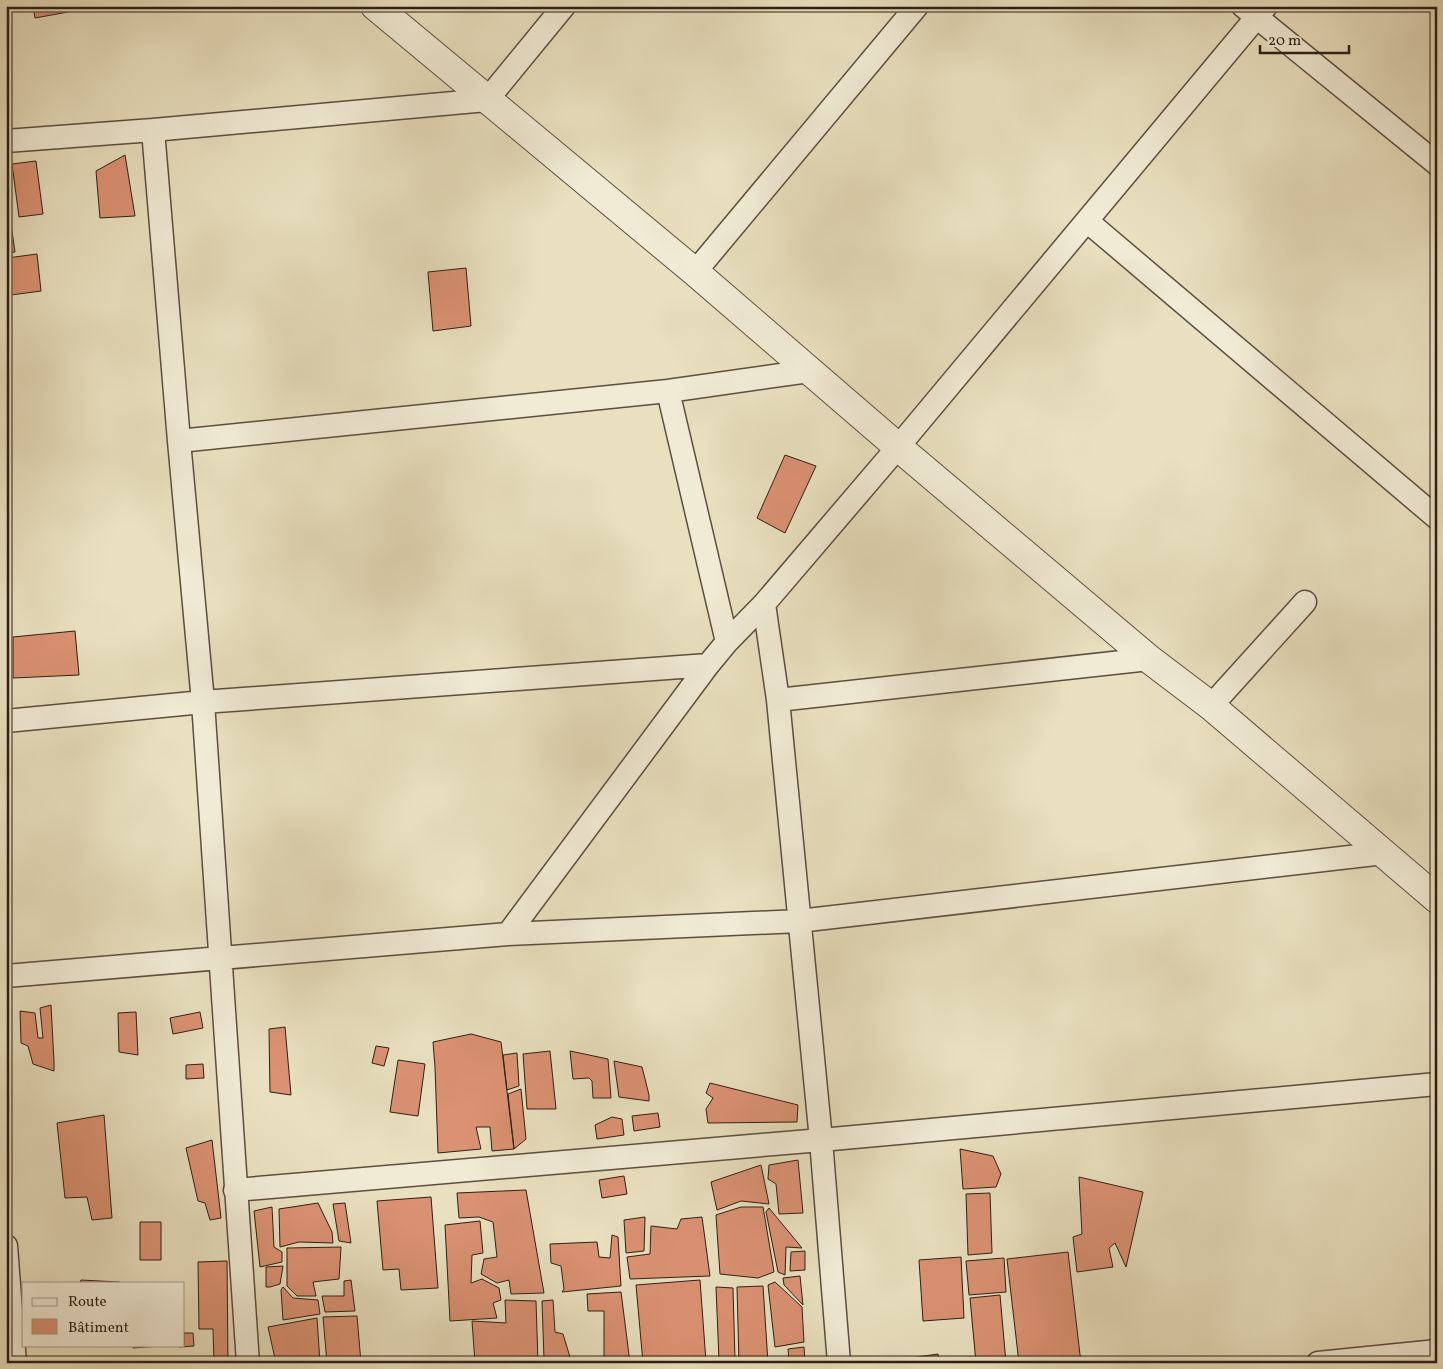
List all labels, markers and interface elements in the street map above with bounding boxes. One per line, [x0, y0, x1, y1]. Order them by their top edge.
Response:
scale bar [1260, 22, 1349, 54]
text: 20 m [1268, 31, 1301, 52]
legend [22, 1282, 185, 1346]
text: Route [68, 1292, 107, 1313]
text: Bâtiment [68, 1318, 129, 1339]

